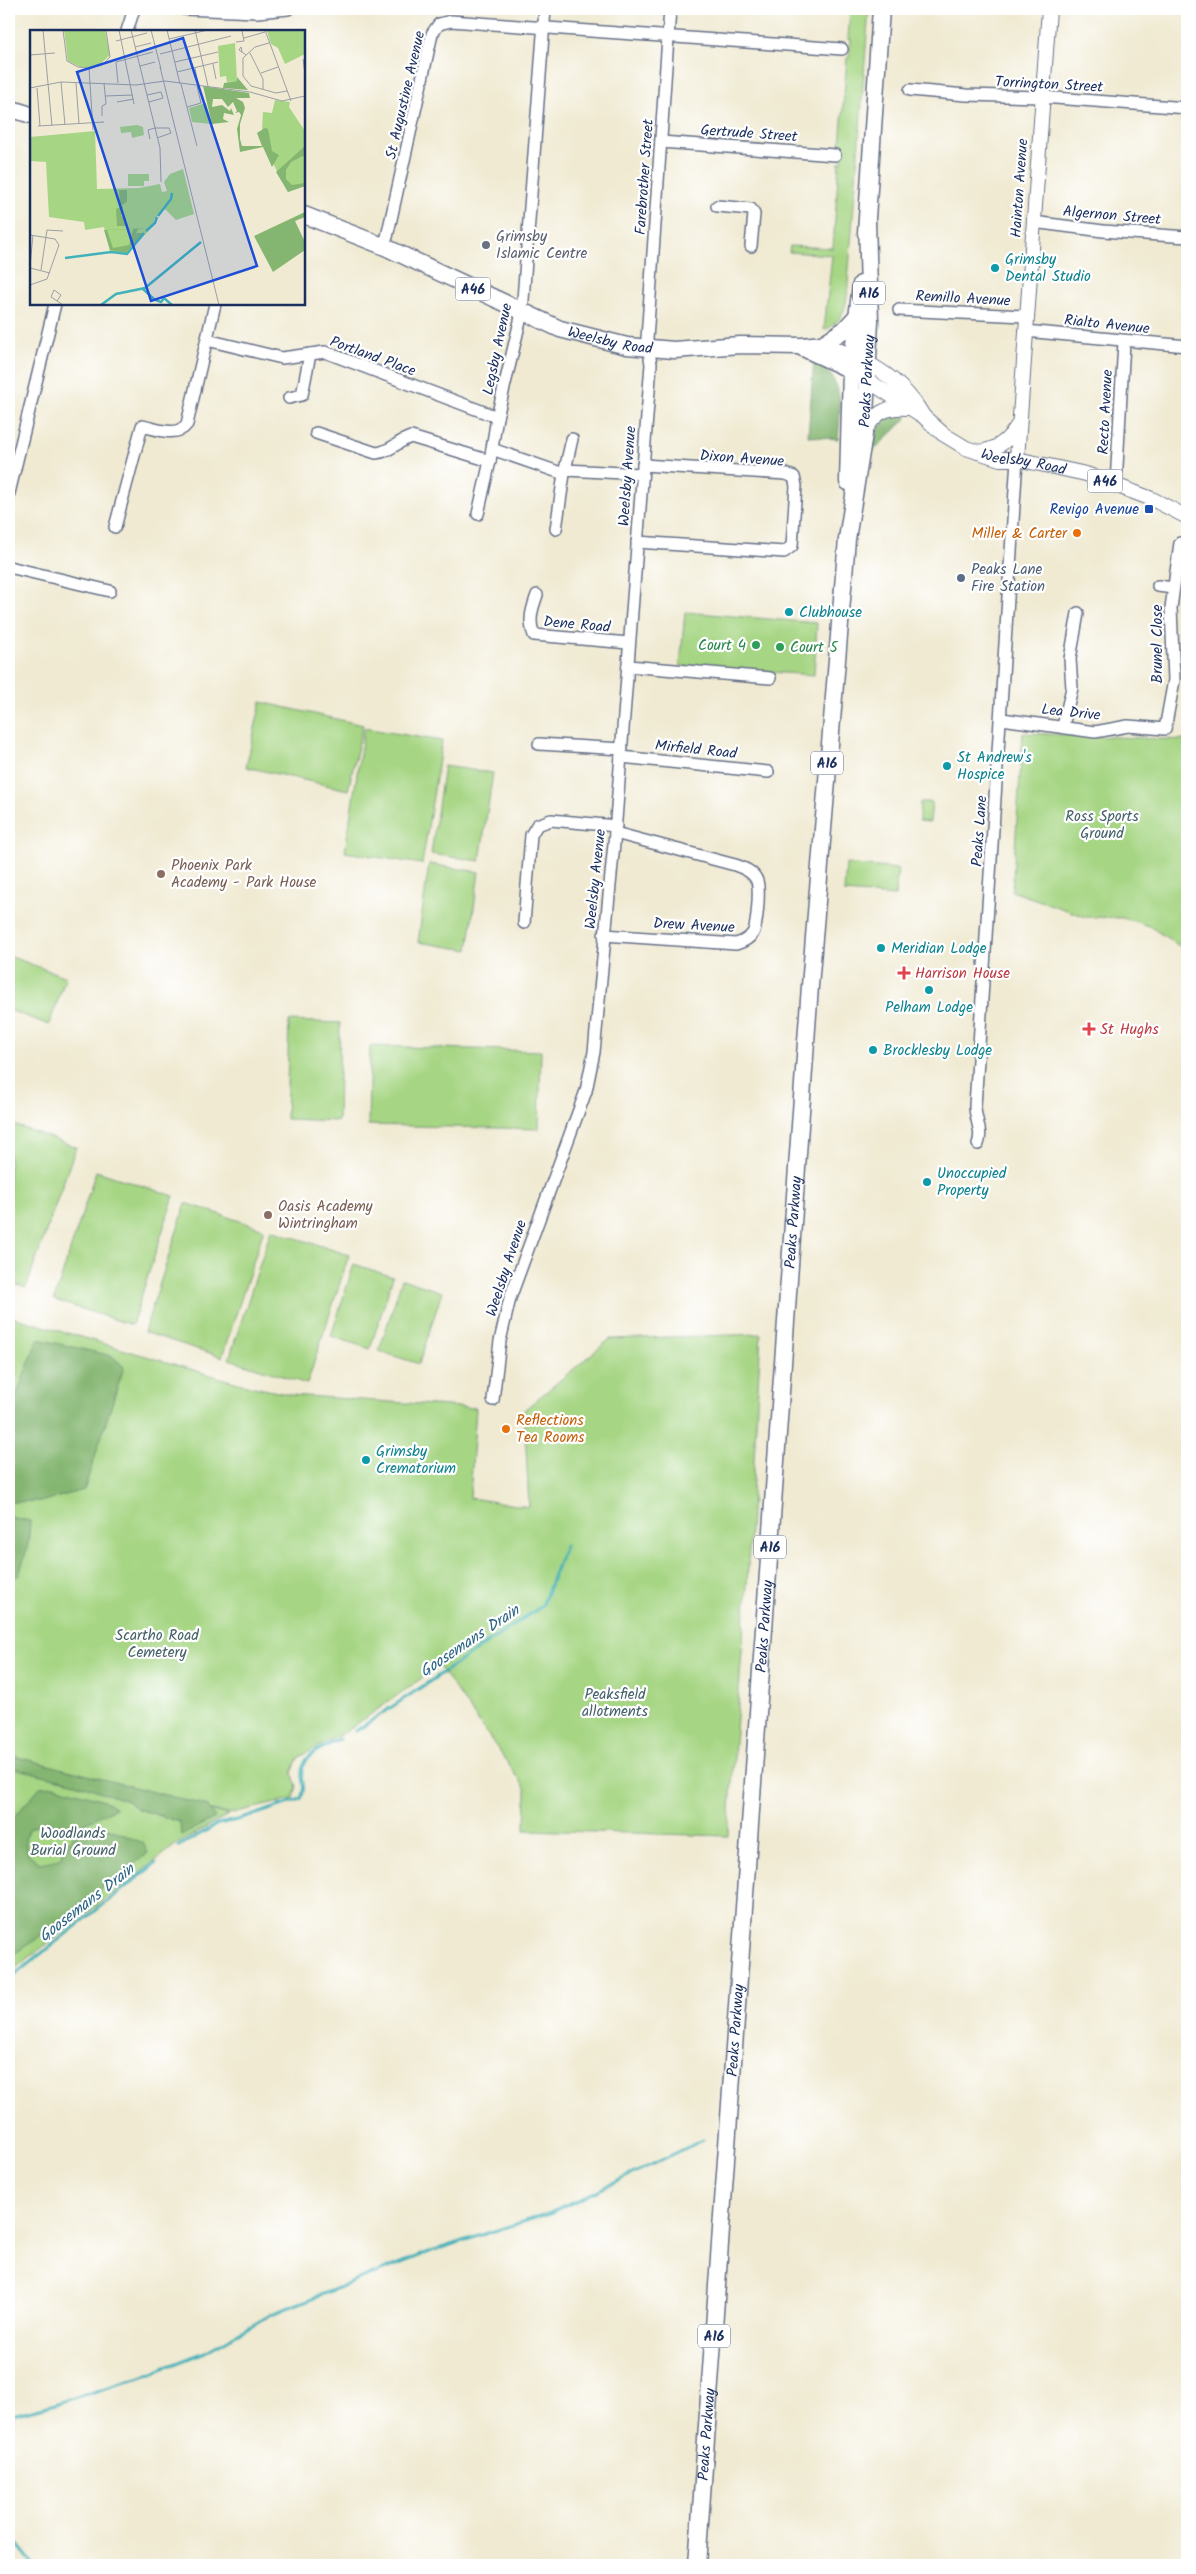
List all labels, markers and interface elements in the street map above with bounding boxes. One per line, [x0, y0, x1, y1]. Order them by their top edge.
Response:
street label: St Augustine Avenue [380, 28, 432, 162]
inset map [30, 30, 305, 305]
street label: Torrington Street [994, 70, 1104, 100]
street label: Farebrother Street [629, 118, 661, 236]
street label: Gertrude Street [700, 119, 798, 149]
street label: Hainton Avenue [1005, 137, 1035, 238]
street label: Algernon Street [1062, 200, 1162, 232]
place label: Grimsby Islamic Centre [496, 225, 587, 266]
marker: Grimsby Islamic Centre [480, 239, 492, 251]
place label: Grimsby Dental Studio [1005, 248, 1091, 289]
marker: Grimsby Dental Studio [989, 262, 1001, 274]
road number: A46 [456, 278, 490, 300]
road number: A16 [853, 282, 885, 304]
street label: Remillo Avenue [915, 285, 1011, 313]
street label: Legsby Avenue [477, 301, 519, 397]
street label: Rialto Avenue [1063, 309, 1151, 341]
street label: Weelsby Road [565, 320, 654, 361]
street label: Portland Place [326, 330, 419, 384]
street label: Peaks Parkway [853, 333, 882, 428]
street label: Recto Avenue [1092, 369, 1120, 455]
street label: Weelsby Avenue [613, 425, 643, 527]
street label: Weelsby Road [978, 443, 1069, 482]
street label: Dixon Avenue [699, 444, 785, 474]
road number: A46 [1088, 470, 1122, 492]
place label: Revigo Avenue [1049, 498, 1139, 522]
marker: Revigo Avenue [1143, 503, 1155, 515]
place label: Miller & Carter [971, 522, 1068, 546]
marker: Miller & Carter [1071, 527, 1083, 539]
place label: Peaks Lane Fire Station [971, 558, 1045, 599]
marker: Peaks Lane Fire Station [955, 572, 967, 584]
place label: Clubhouse [799, 601, 862, 625]
street label: Brunel Close [1146, 604, 1170, 683]
marker: Clubhouse [783, 606, 795, 618]
street label: Dene Road [542, 610, 612, 640]
place label: Court 4 [698, 634, 746, 658]
place label: Court 5 [790, 636, 839, 660]
marker: Court 4 [750, 639, 762, 651]
marker: Court 5 [774, 641, 786, 653]
street label: Lea Drive [1040, 698, 1102, 728]
street label: Mirfield Road [654, 734, 739, 766]
place label: St Andrew's Hospice [957, 746, 1032, 787]
road number: A16 [811, 751, 843, 774]
marker: St Andrew's Hospice [941, 760, 953, 772]
street label: Peaks Lane [966, 794, 994, 867]
park label: Ross Sports Ground [1065, 805, 1139, 846]
street label: Weelsby Avenue [579, 828, 613, 930]
place label: Phoenix Park Academy - Park House [171, 854, 317, 895]
marker: Phoenix Park Academy - Park House [155, 868, 167, 880]
street label: Drew Avenue [653, 912, 736, 940]
place label: Meridian Lodge [891, 937, 987, 961]
marker: Meridian Lodge [875, 942, 887, 954]
place label: Harrison House [915, 962, 1010, 986]
marker: Harrison House [897, 966, 911, 980]
marker: Pelham Lodge [923, 984, 935, 996]
place label: Pelham Lodge [885, 996, 973, 1020]
place label: St Hughs [1100, 1018, 1159, 1042]
marker: St Hughs [1082, 1022, 1096, 1036]
place label: Brocklesby Lodge [883, 1039, 992, 1063]
marker: Brocklesby Lodge [867, 1044, 879, 1056]
place label: Unoccupied Property [937, 1162, 1007, 1203]
street label: Peaks Parkway [779, 1174, 809, 1270]
marker: Unoccupied Property [921, 1176, 933, 1188]
place label: Oasis Academy Wintringham [278, 1195, 374, 1236]
marker: Oasis Academy Wintringham [262, 1209, 274, 1221]
street label: Weelsby Avenue [480, 1217, 534, 1320]
place label: Reflections Tea Rooms [516, 1409, 585, 1450]
marker: Reflections Tea Rooms [500, 1423, 512, 1435]
place label: Grimsby Crematorium [376, 1440, 456, 1481]
marker: Grimsby Crematorium [360, 1454, 372, 1466]
road number: A16 [754, 1535, 786, 1558]
street label: Peaks Parkway [750, 1578, 781, 1674]
water label: Goosemans Drain [415, 1598, 526, 1684]
park label: Scartho Road Cemetery [115, 1624, 199, 1665]
park label: Peaksfield allotments [582, 1683, 649, 1724]
park label: Woodlands Burial Ground [30, 1822, 116, 1863]
water label: Goosemans Drain [34, 1857, 141, 1949]
street label: Peaks Parkway [721, 1982, 752, 2078]
road number: A16 [698, 2324, 730, 2348]
street label: Peaks Parkway [692, 2386, 723, 2482]

